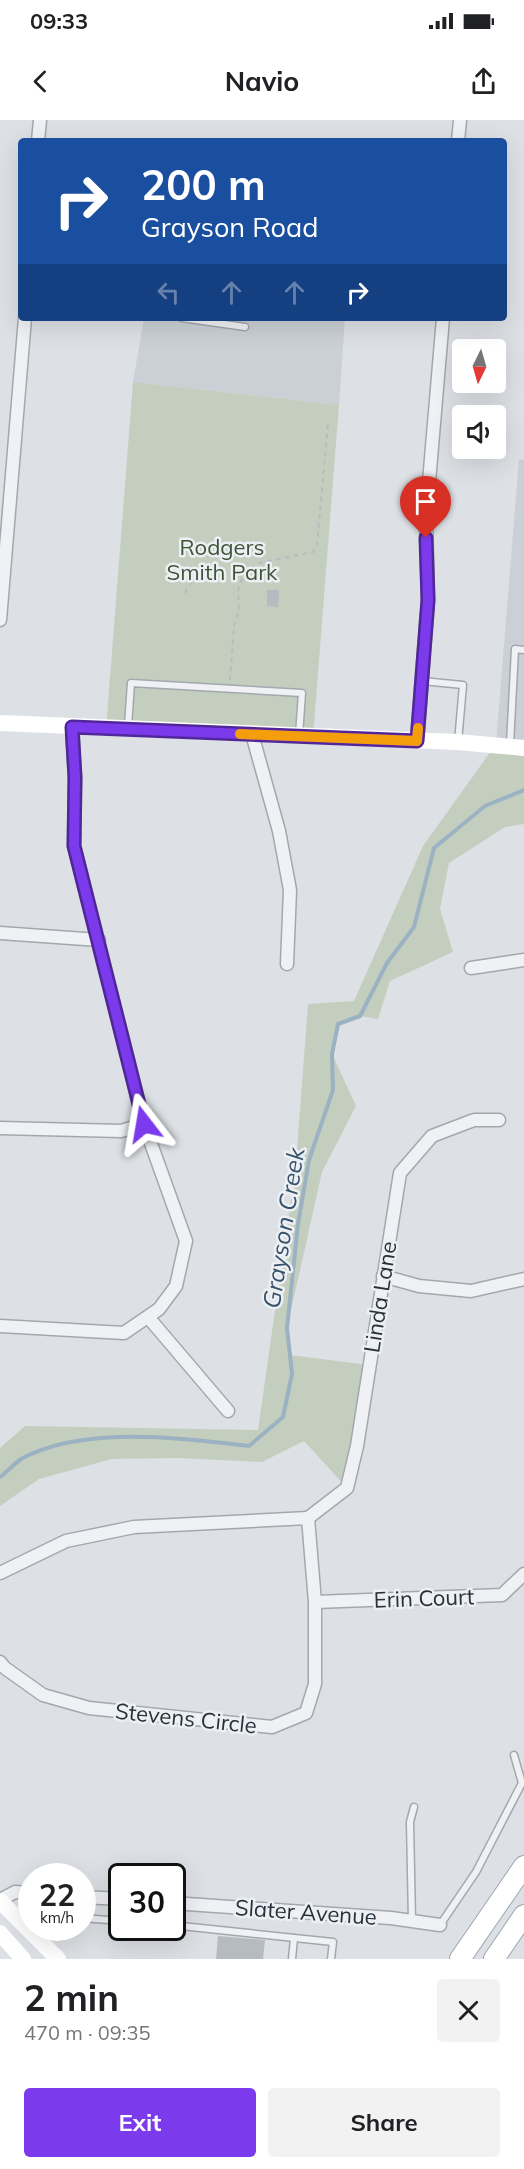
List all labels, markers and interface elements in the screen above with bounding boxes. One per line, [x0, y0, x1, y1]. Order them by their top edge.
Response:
text: 09:33 [30, 7, 88, 35]
text: Navio [225, 64, 299, 98]
icon: back [24, 65, 57, 98]
icon: share [467, 65, 500, 98]
text: 200 m [141, 158, 266, 211]
icon: right [42, 162, 120, 240]
text: Grayson Road [141, 210, 318, 244]
icon: left [152, 276, 185, 309]
icon: ahead [215, 276, 248, 309]
icon: ahead [278, 276, 311, 309]
icon: right [341, 276, 374, 309]
north arrow [452, 339, 506, 393]
map controls [452, 339, 506, 459]
button: sound [452, 405, 506, 459]
pin [400, 476, 451, 538]
icon: arrive [409, 485, 442, 518]
park label: Rodgers Smith Park [167, 533, 278, 586]
position arrow [112, 1092, 176, 1156]
water label: Grayson Creek [256, 1145, 311, 1310]
street label: Linda Lane [357, 1239, 403, 1355]
street label: Erin Court [373, 1582, 475, 1614]
street label: Stevens Circle [114, 1697, 258, 1739]
speed limit sign: 30 [108, 1863, 186, 1941]
text: 22 [39, 1876, 75, 1914]
street label: Slater Avenue [234, 1893, 378, 1931]
text: km/h [40, 1908, 74, 1927]
text: 2 min [24, 1975, 119, 2020]
button: close [437, 1979, 500, 2042]
text: 470 m · 09:35 [24, 2020, 150, 2045]
button: Exit [24, 2088, 256, 2157]
button: Share [268, 2088, 500, 2157]

